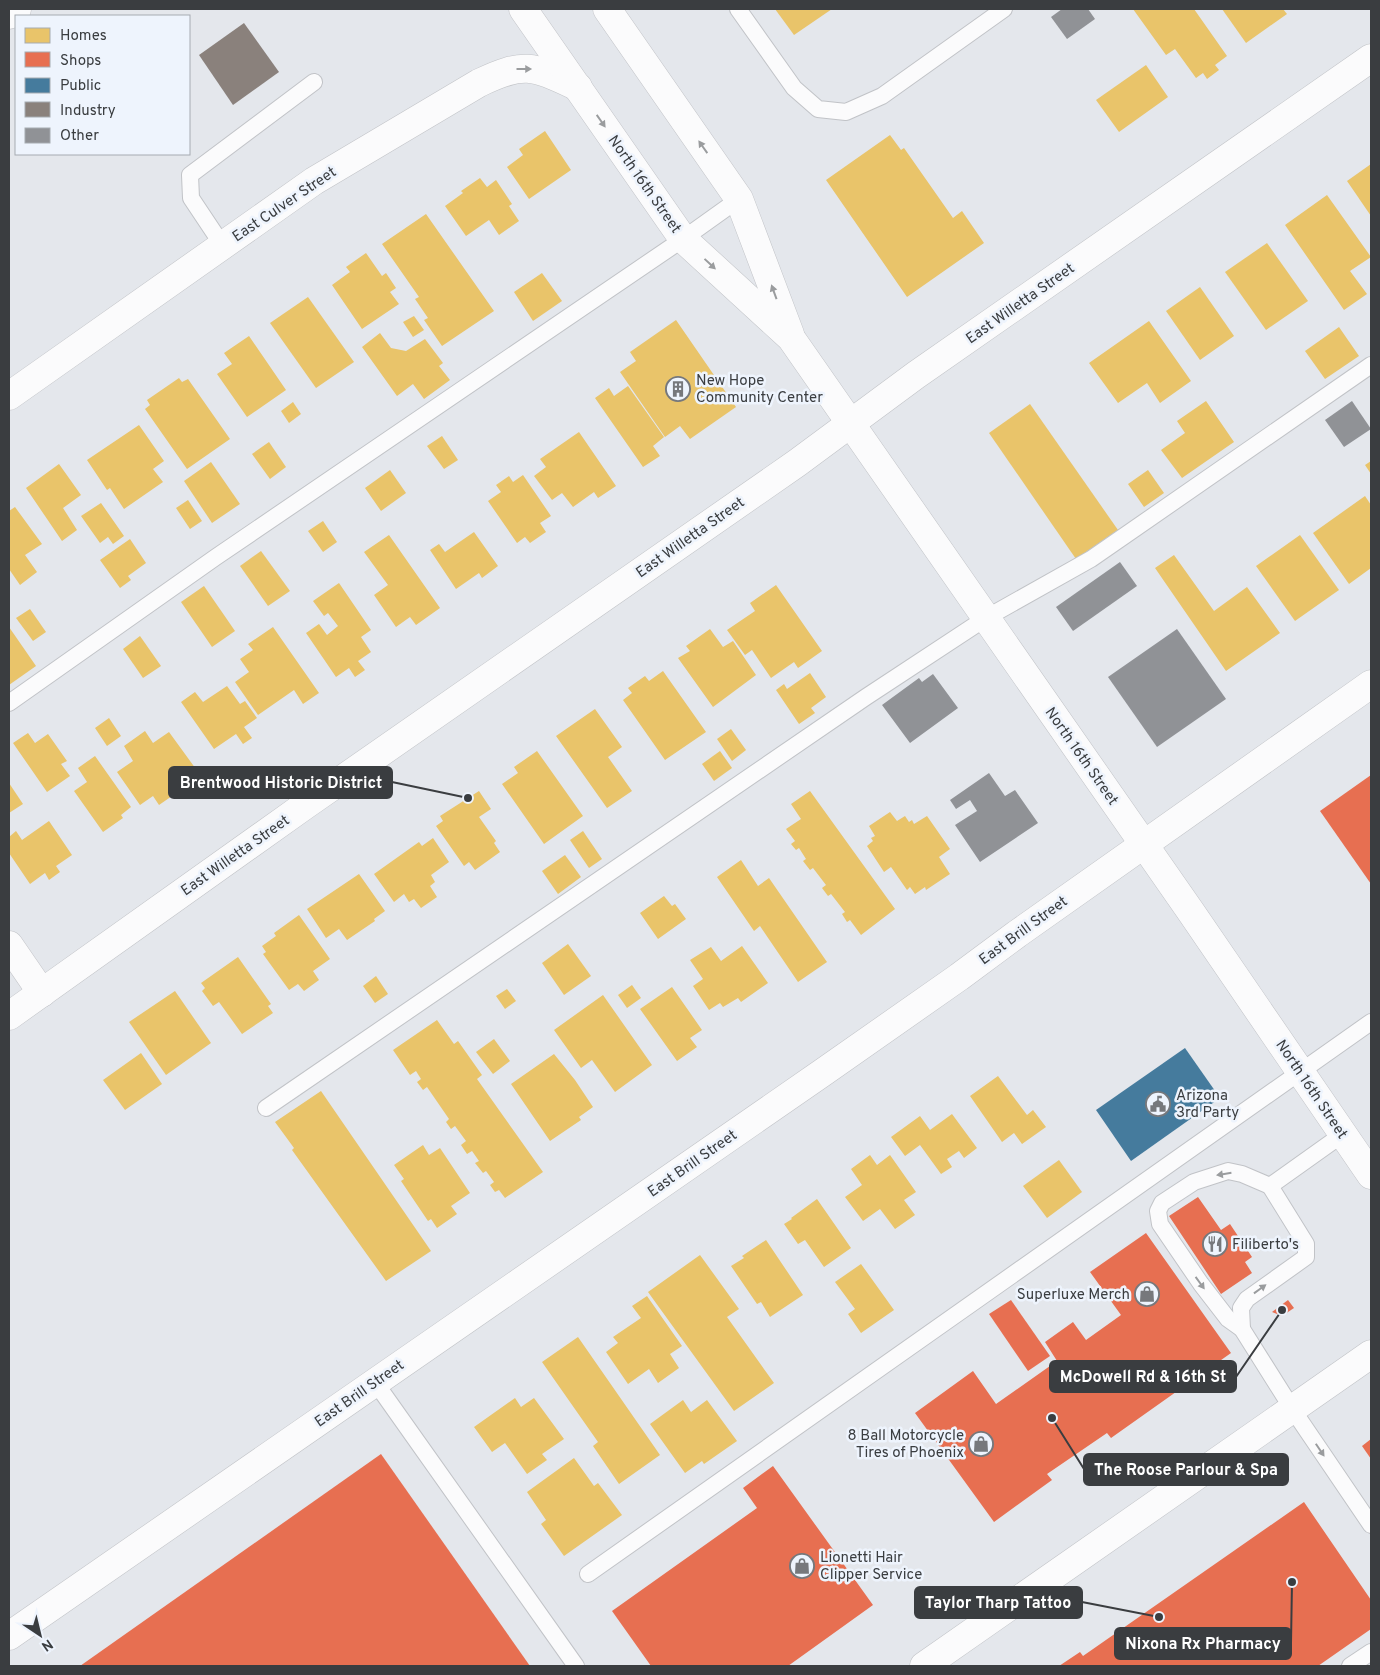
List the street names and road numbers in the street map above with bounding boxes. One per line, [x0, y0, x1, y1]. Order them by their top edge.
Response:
street label: North 16th Street [603, 132, 685, 238]
street label: East Culver Street [229, 163, 340, 247]
street label: East Willetta Street [963, 260, 1079, 349]
street label: East Willetta Street [633, 494, 749, 583]
street label: North 16th Street [1040, 704, 1122, 810]
street label: East Willetta Street [178, 812, 294, 901]
street label: East Brill Street [976, 893, 1072, 970]
street label: North 16th Street [1271, 1037, 1351, 1143]
street label: East Brill Street [644, 1126, 741, 1202]
street label: East Brill Street [311, 1356, 408, 1432]

